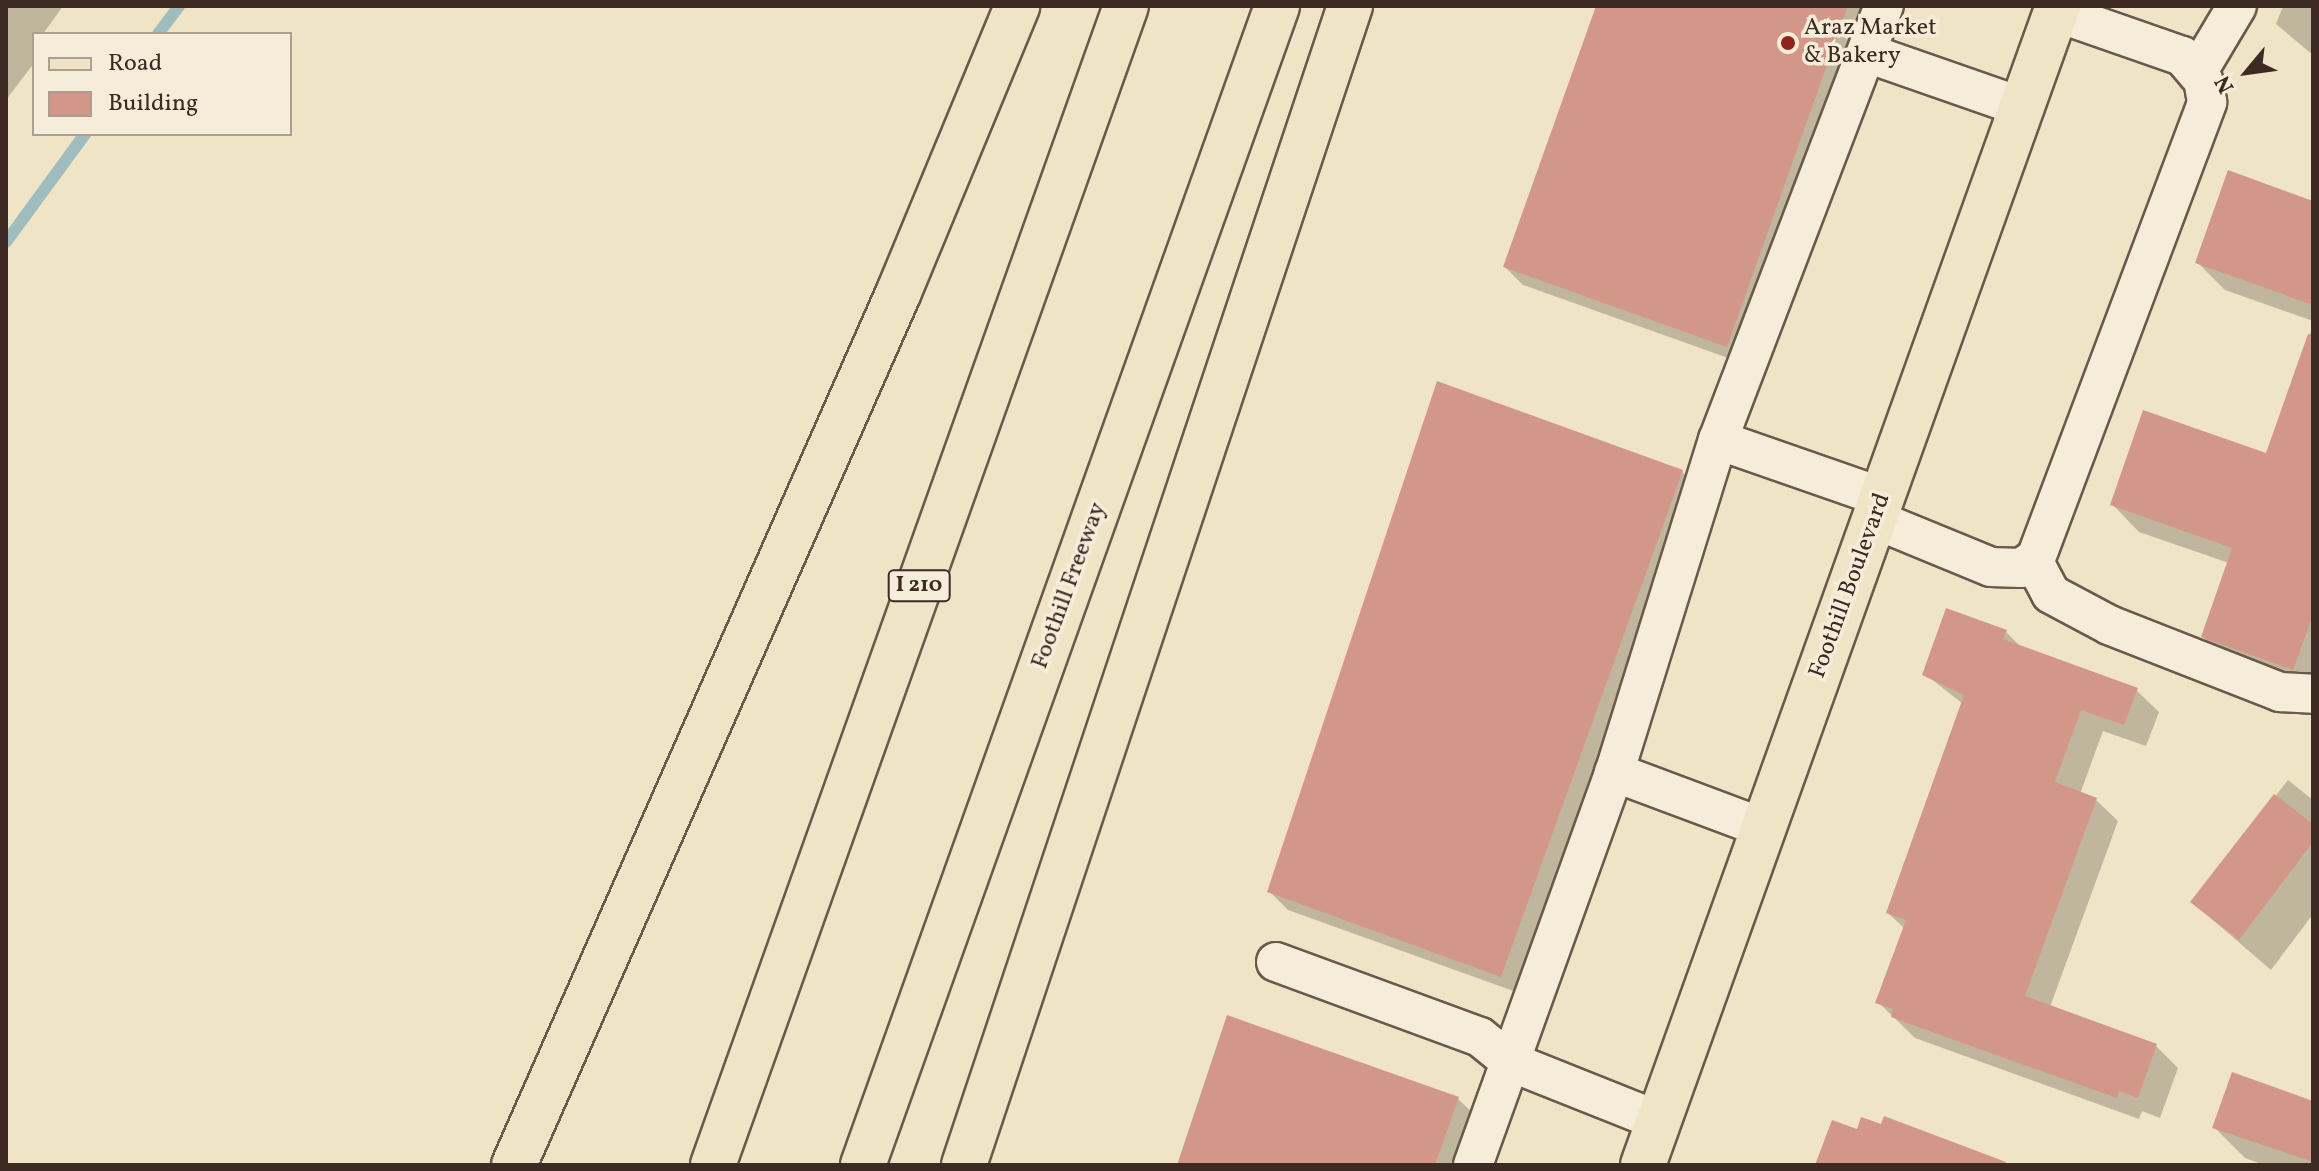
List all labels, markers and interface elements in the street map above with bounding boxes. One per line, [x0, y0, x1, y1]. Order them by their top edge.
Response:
place label: Araz Market & Bakery [1804, 15, 1937, 71]
legend [32, 32, 292, 136]
north arrow [2207, 32, 2287, 112]
marker: Araz Market & Bakery [1779, 34, 1797, 52]
text: Road [108, 47, 162, 81]
text: N [2208, 69, 2243, 98]
text: Building [108, 87, 198, 121]
street label: Foothill Boulevard [1804, 490, 1898, 682]
street label: Foothill Freeway [1027, 499, 1113, 673]
road number: I 210 [887, 568, 951, 604]

